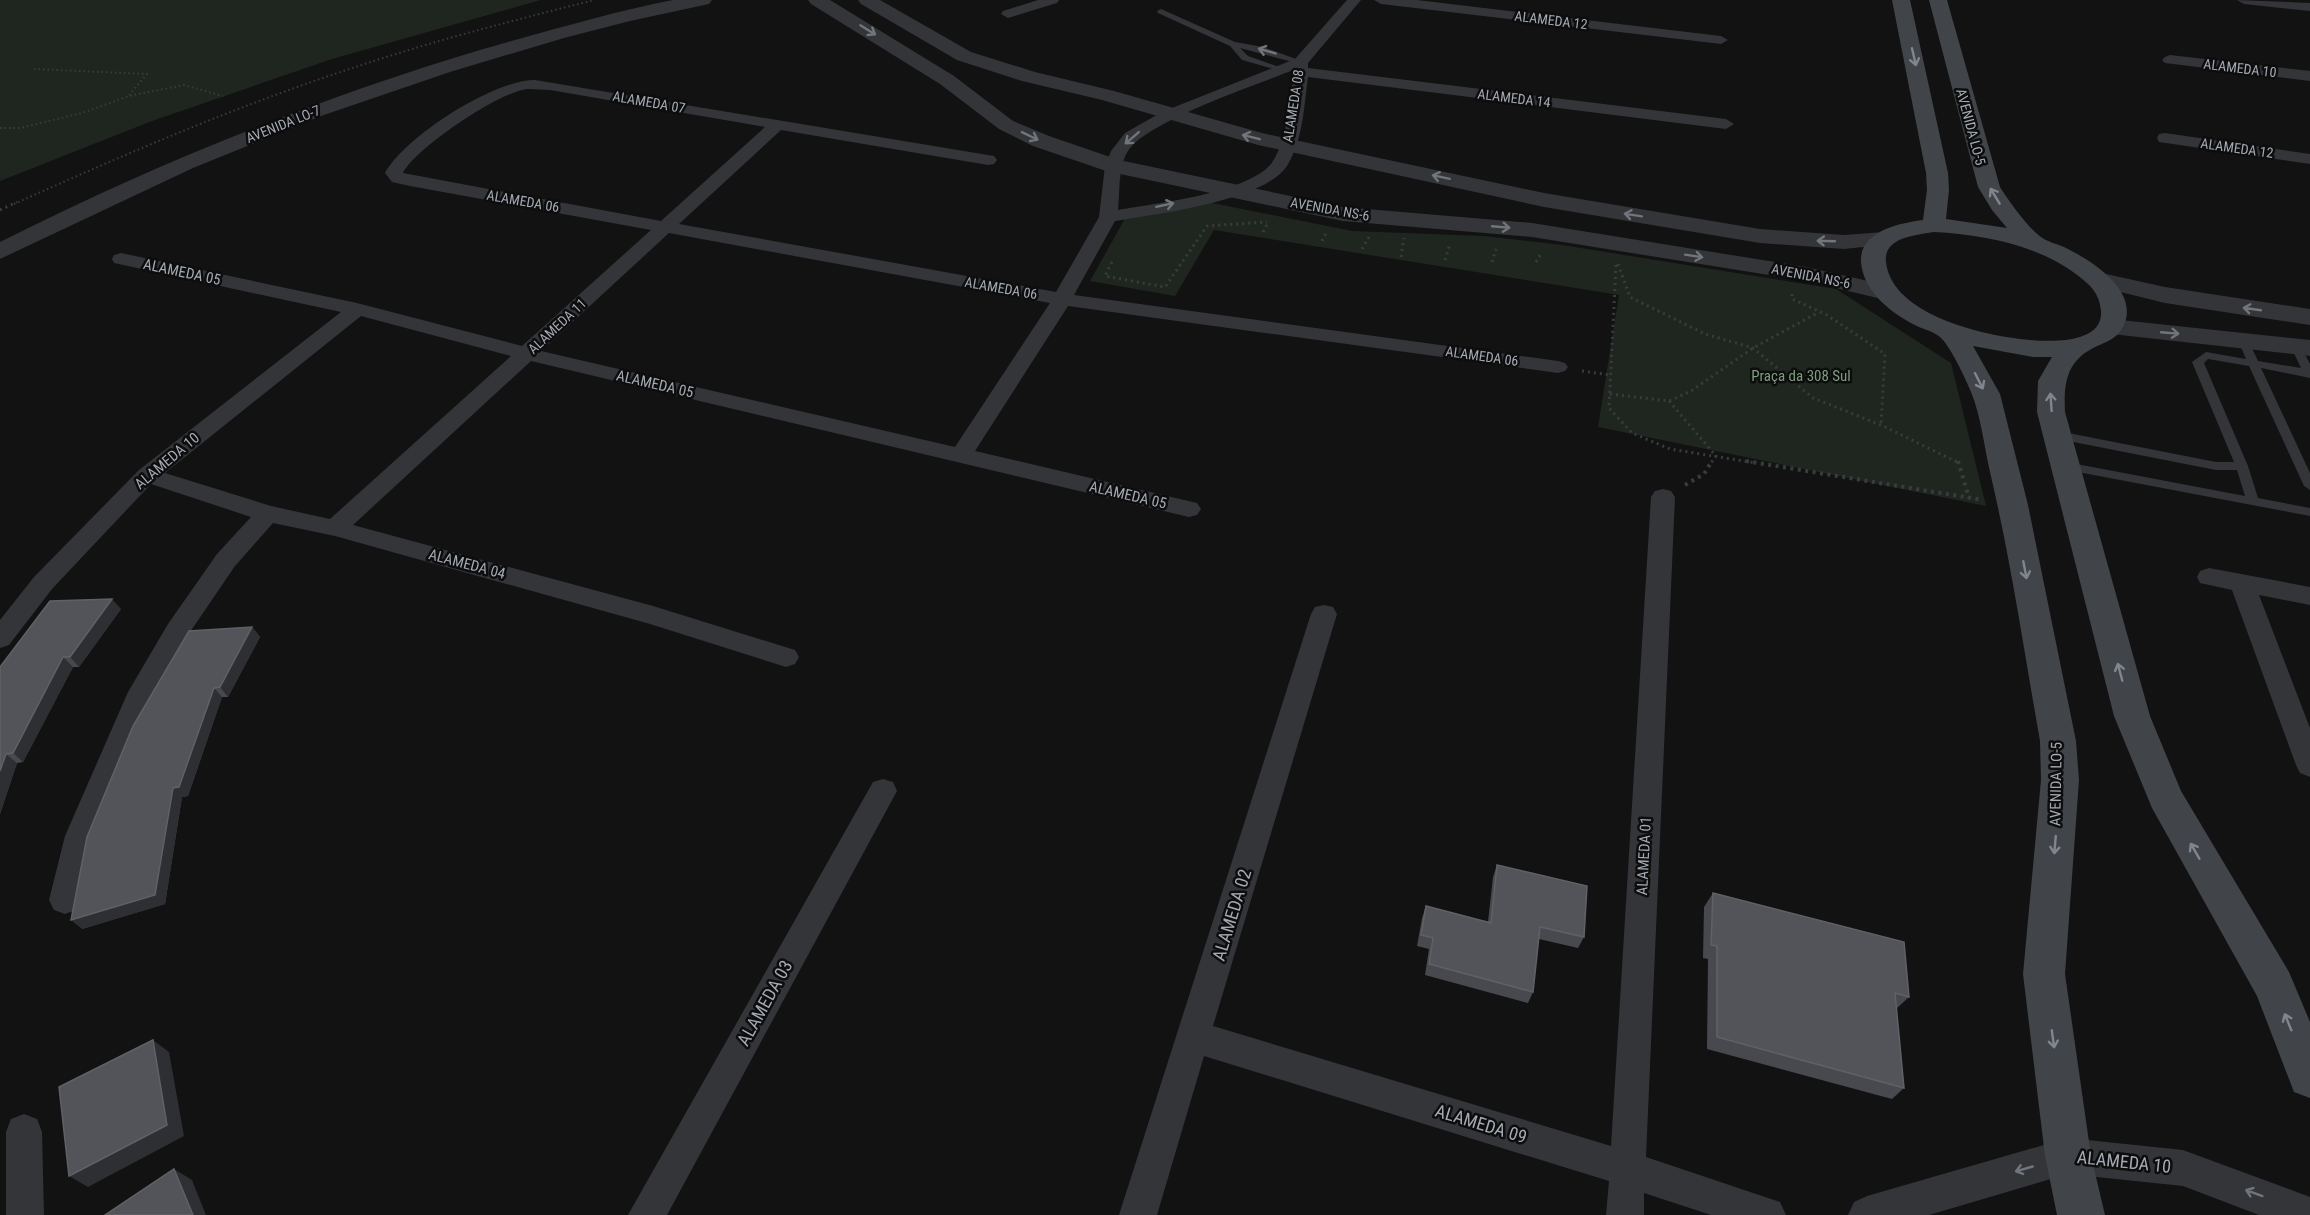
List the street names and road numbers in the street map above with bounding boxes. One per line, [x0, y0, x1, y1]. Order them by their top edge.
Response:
street label: ALAMEDA 12 [1514, 8, 1588, 32]
street label: ALAMEDA 10 [2203, 56, 2277, 80]
street label: ALAMEDA 08 [1279, 68, 1307, 144]
street label: ALAMEDA 14 [1477, 86, 1551, 110]
street label: AVENIDA LO-5 [1953, 87, 1989, 167]
street label: ALAMEDA 07 [611, 88, 687, 116]
street label: AVENIDA LO-7 [244, 102, 323, 146]
street label: ALAMEDA 12 [2200, 135, 2275, 161]
street label: ALAMEDA 06 [485, 187, 561, 215]
street label: AVENIDA NS-6 [1289, 194, 1371, 224]
street label: ALAMEDA 05 [142, 255, 222, 289]
street label: AVENIDA NS-6 [1770, 261, 1852, 291]
street label: ALAMEDA 06 [963, 274, 1039, 302]
street label: ALAMEDA 11 [525, 295, 589, 357]
street label: ALAMEDA 06 [1445, 343, 1520, 369]
street label: ALAMEDA 05 [615, 366, 695, 402]
street label: ALAMEDA 10 [131, 429, 203, 493]
street label: ALAMEDA 05 [1088, 477, 1168, 513]
street label: ALAMEDA 04 [427, 545, 507, 583]
street label: AVENIDA LO-5 [2046, 742, 2066, 826]
street label: ALAMEDA 01 [1633, 816, 1655, 896]
street label: ALAMEDA 02 [1208, 867, 1255, 963]
street label: ALAMEDA 03 [732, 956, 797, 1049]
street label: ALAMEDA 09 [1433, 1100, 1529, 1147]
street label: ALAMEDA 10 [2076, 1146, 2172, 1177]

